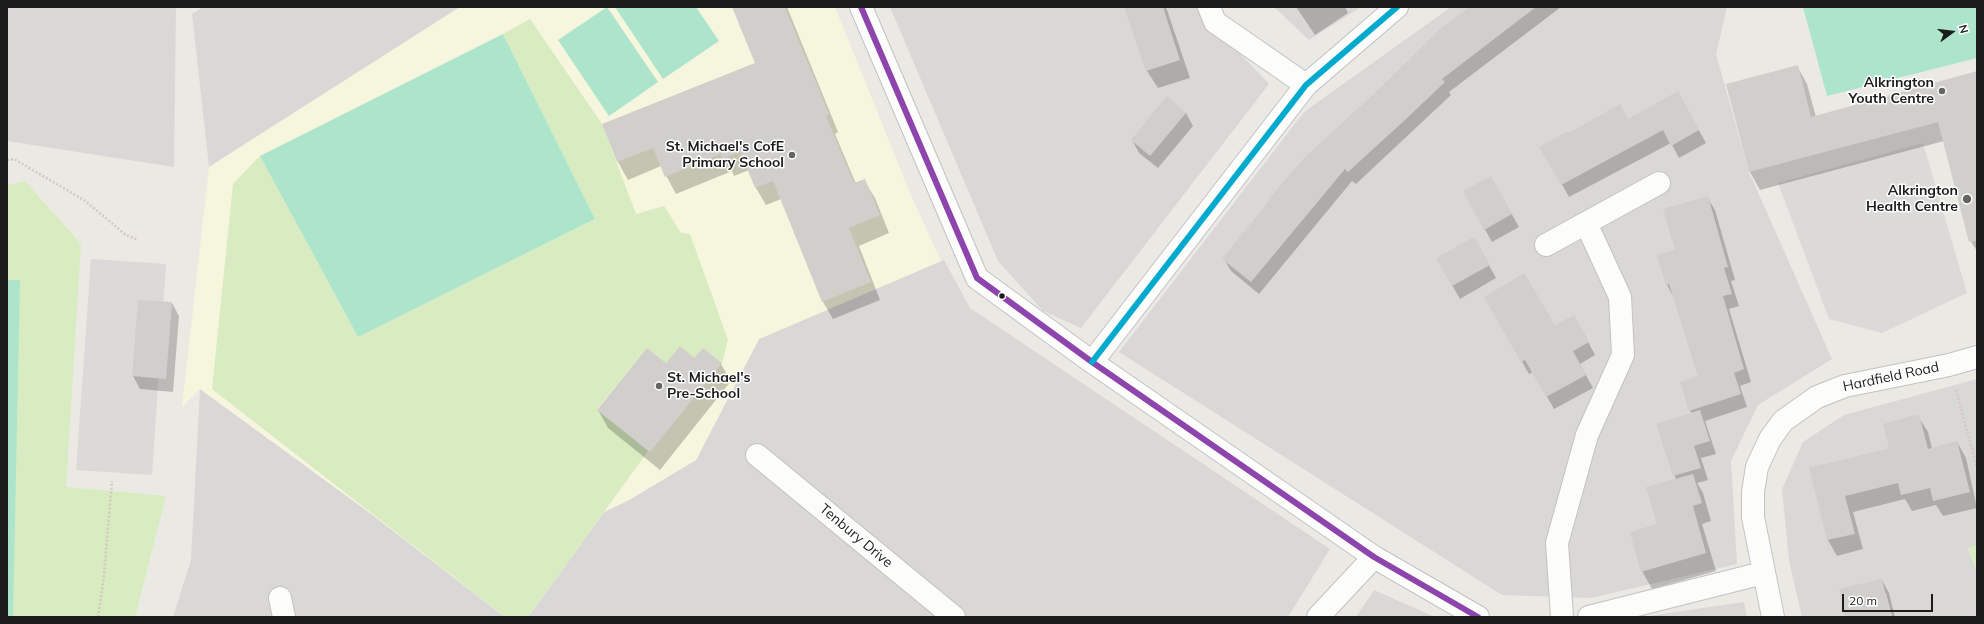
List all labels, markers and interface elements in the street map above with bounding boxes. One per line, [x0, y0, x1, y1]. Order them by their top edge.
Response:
north arrow [1932, 12, 1972, 52]
text: N [1956, 23, 1971, 35]
place label: Alkrington Youth Centre [1849, 75, 1934, 108]
marker: Alkrington Youth Centre [1937, 86, 1947, 96]
place label: St. Michael's CofE Primary School [666, 139, 784, 172]
marker: St. Michael's CofE Primary School [787, 150, 797, 160]
place label: Alkrington Health Centre [1866, 183, 1958, 216]
marker: Alkrington Health Centre [1961, 193, 1973, 205]
unlabelled marker [997, 291, 1007, 301]
street label: Hardfield Road [1841, 359, 1941, 395]
place label: St. Michael's Pre-School [667, 370, 751, 402]
marker: St. Michael's Pre-School [654, 381, 664, 391]
street label: Tenbury Drive [816, 501, 896, 571]
scale bar [1844, 586, 1935, 612]
text: 20 m [1849, 593, 1877, 608]

